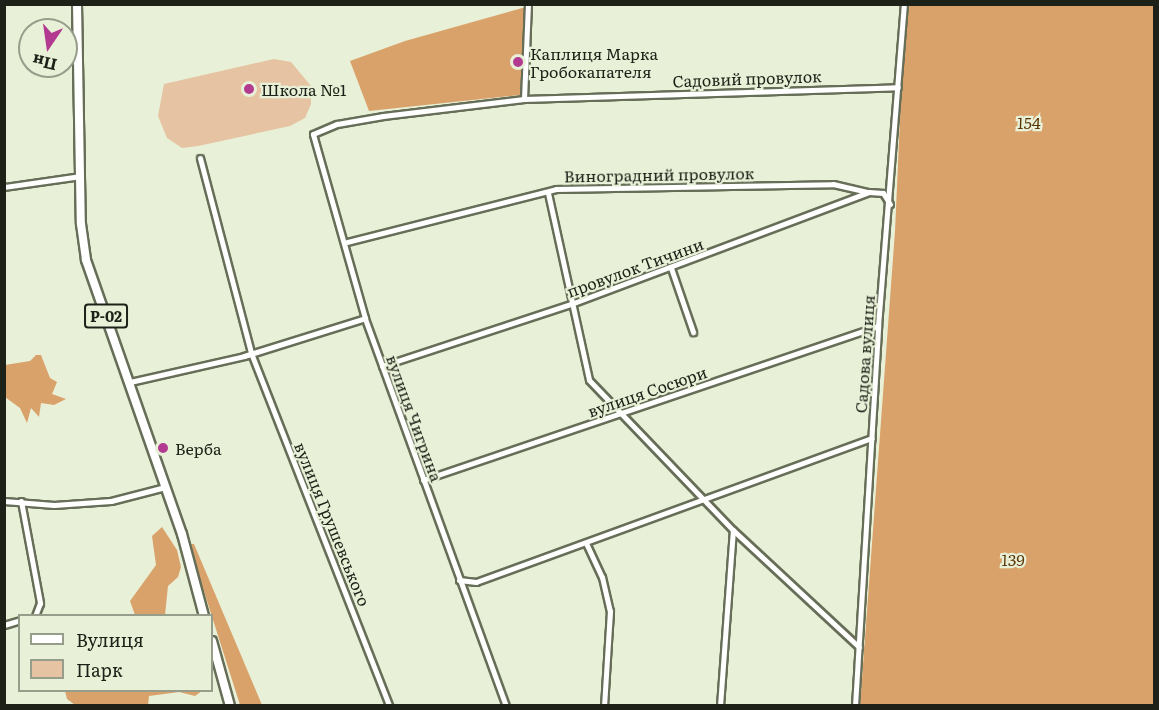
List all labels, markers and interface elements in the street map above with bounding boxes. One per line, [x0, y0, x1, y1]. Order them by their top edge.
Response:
north arrow [18, 18, 78, 78]
place label: Каплиця Марка Гробокапателя [530, 43, 658, 81]
text: Пн [30, 49, 59, 78]
marker: Каплиця Марка Гробокапателя [511, 55, 525, 69]
street label: Садовий провулок [672, 66, 822, 90]
place label: Школа №1 [261, 79, 347, 99]
marker: Школа №1 [242, 82, 256, 96]
park label: 154 [1017, 112, 1041, 132]
street label: Виноградний провулок [564, 163, 754, 185]
street label: провулок Тичини [564, 233, 706, 301]
street label: Садова вулиця [850, 294, 878, 414]
road number: Р-02 [84, 304, 128, 328]
street label: вулиця Чигрина [383, 352, 447, 484]
street label: вулиця Сосюри [585, 362, 709, 420]
place label: Верба [175, 438, 222, 458]
street label: вулиця Грушевського [291, 439, 375, 609]
marker: Верба [156, 441, 170, 455]
park label: 139 [1002, 549, 1024, 569]
legend [18, 614, 213, 692]
text: Вулиця [76, 626, 144, 653]
text: Парк [76, 656, 123, 683]

